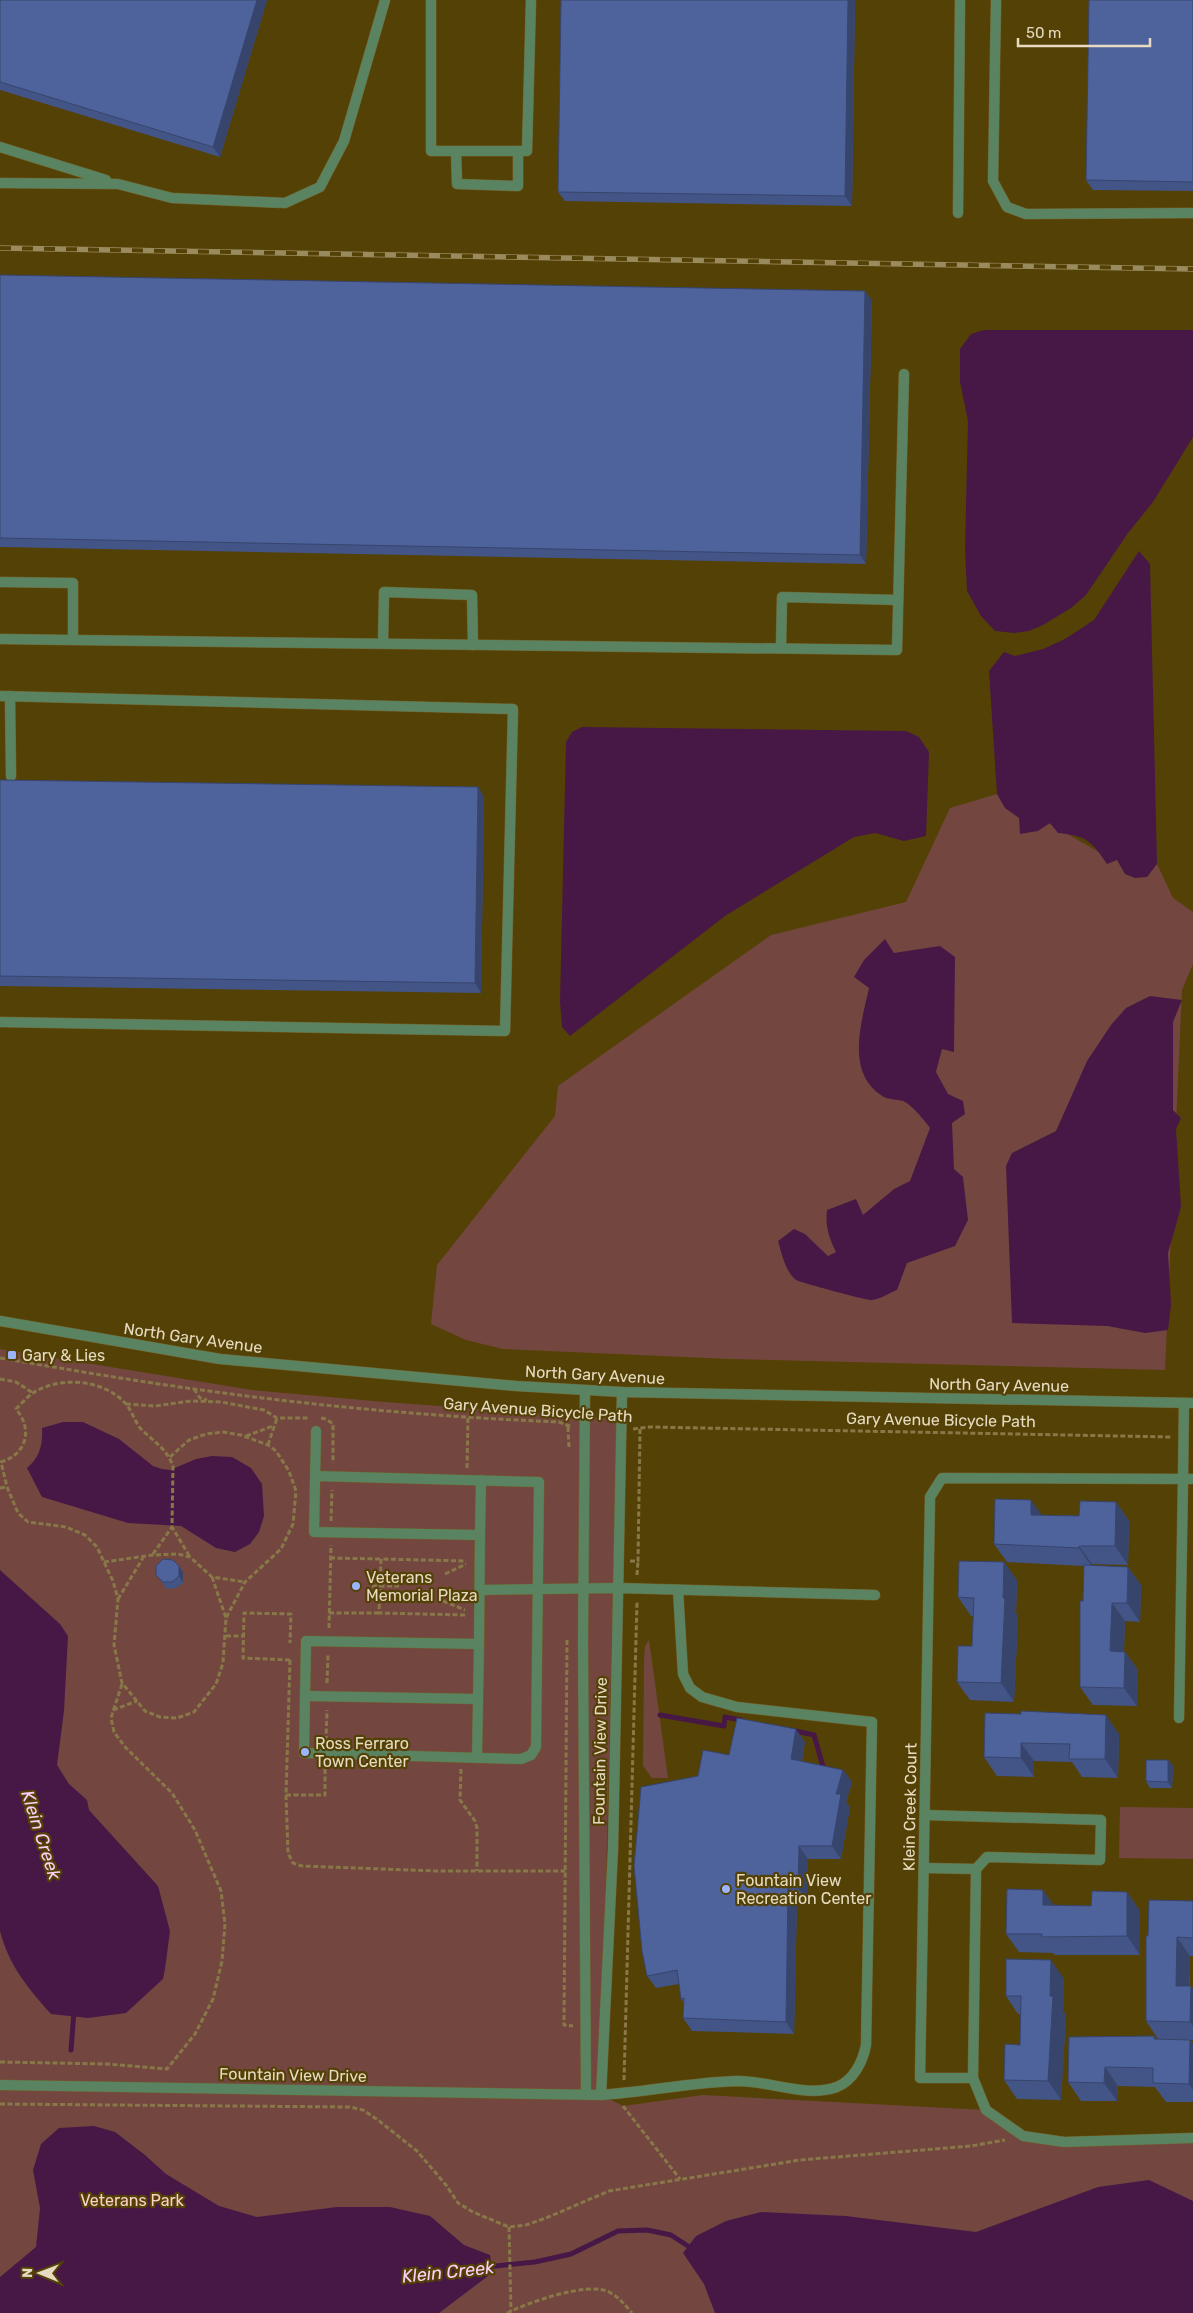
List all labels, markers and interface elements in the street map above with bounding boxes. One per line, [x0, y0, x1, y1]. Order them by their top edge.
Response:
scale bar [1018, 15, 1150, 47]
text: 50 m [1026, 24, 1061, 42]
street label: North Gary Avenue [122, 1319, 264, 1357]
place label: Gary & Lies [22, 1346, 105, 1365]
marker: Gary & Lies [6, 1349, 18, 1361]
street label: North Gary Avenue [525, 1362, 665, 1388]
street label: North Gary Avenue [929, 1374, 1069, 1396]
street label: Gary Avenue Bicycle Path [443, 1394, 633, 1426]
street label: Gary Avenue Bicycle Path [846, 1409, 1036, 1431]
place label: Veterans Memorial Plaza [366, 1568, 478, 1605]
marker: Veterans Memorial Plaza [350, 1580, 362, 1592]
street label: Fountain View Drive [589, 1677, 611, 1825]
place label: Ross Ferraro Town Center [315, 1734, 409, 1771]
street label: Klein Creek Court [899, 1743, 921, 1871]
marker: Ross Ferraro Town Center [299, 1746, 311, 1758]
water label: Klein Creek [16, 1787, 66, 1883]
place label: Fountain View Recreation Center [736, 1871, 871, 1908]
marker: Fountain View Recreation Center [720, 1883, 732, 1895]
street label: Fountain View Drive [219, 2064, 367, 2086]
park label: Veterans Park [80, 2191, 185, 2210]
north arrow [15, 2248, 65, 2298]
water label: Klein Creek [401, 2256, 496, 2288]
text: N [19, 2268, 36, 2278]

